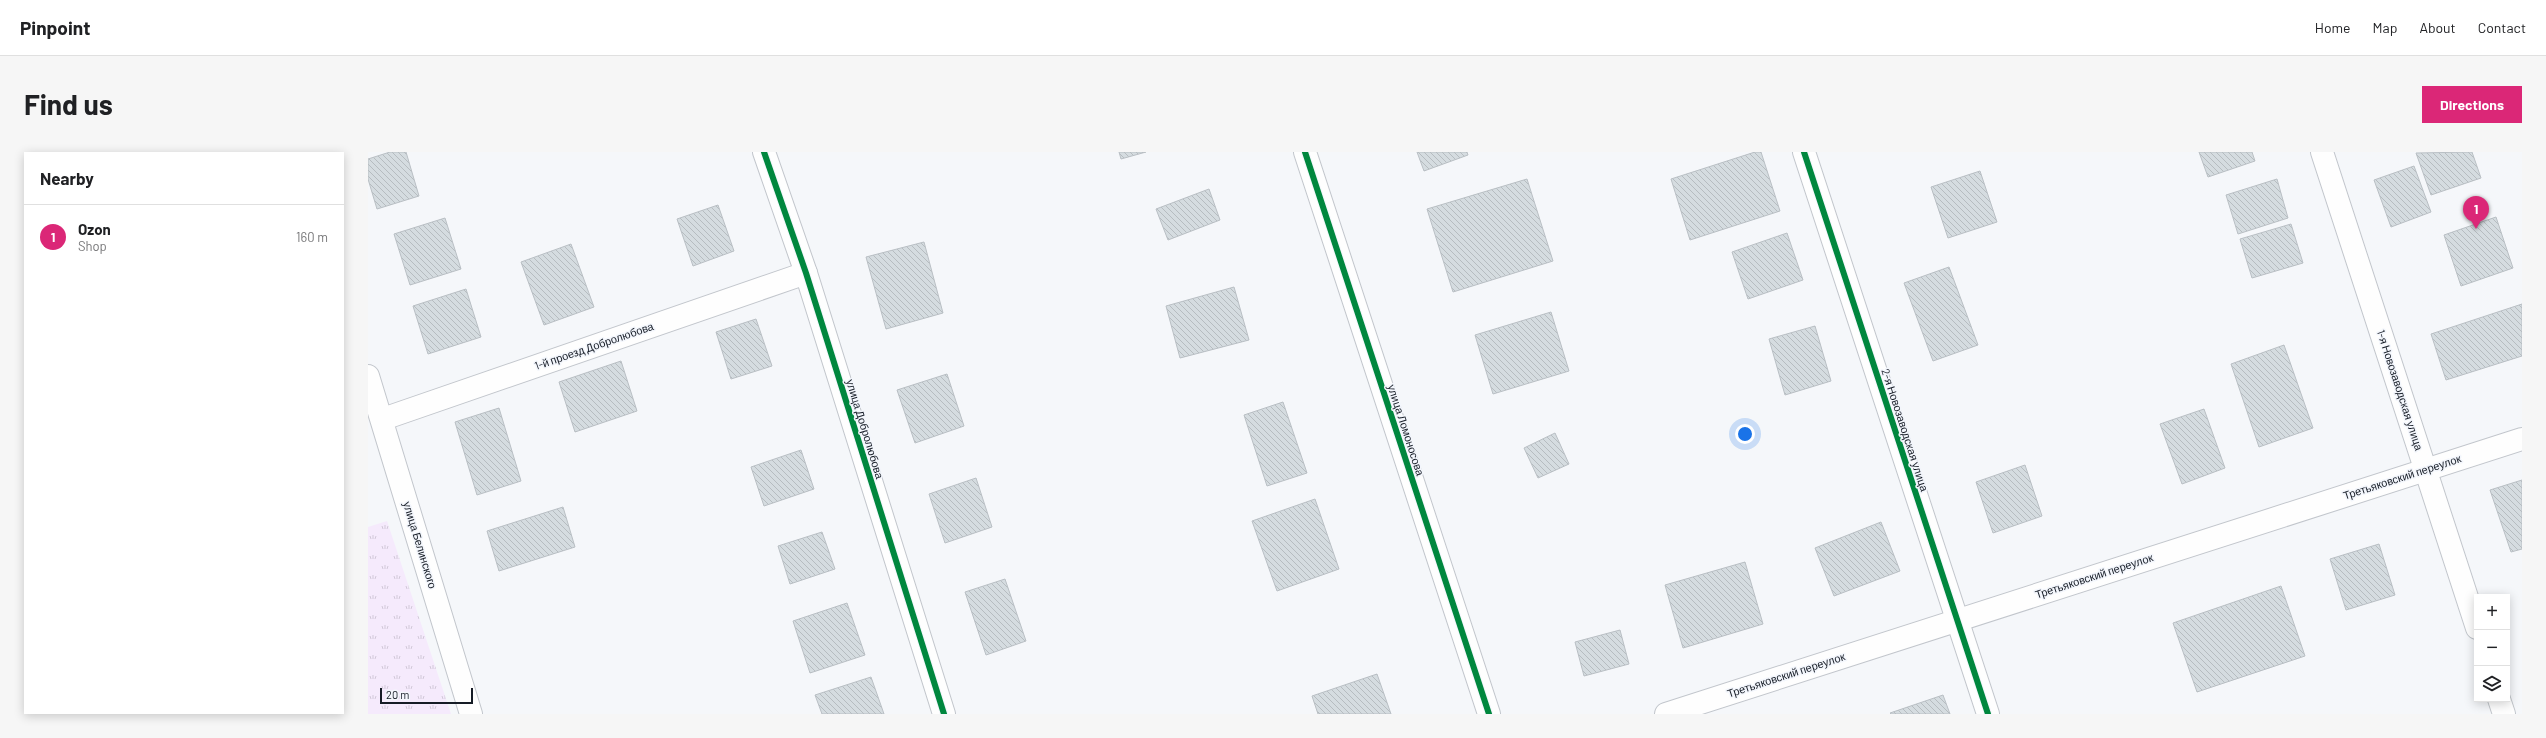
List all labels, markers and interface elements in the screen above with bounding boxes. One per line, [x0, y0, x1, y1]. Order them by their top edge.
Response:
text: Pinpoint [20, 16, 90, 39]
text: Home [2315, 19, 2351, 36]
text: Map [2373, 19, 2397, 36]
text: About [2419, 19, 2456, 36]
text: Contact [2478, 19, 2526, 36]
button: Directions [2422, 86, 2522, 123]
text: Find us [24, 87, 113, 121]
text: Nearby [40, 168, 94, 188]
pin: 1 [2463, 196, 2489, 229]
text: Ozon [78, 220, 111, 238]
text: 1 [51, 229, 55, 245]
text: 160 m [296, 229, 328, 245]
text: Shop [78, 238, 107, 254]
street label: 1-й проезд Добролюбова [533, 319, 656, 372]
street label: 1-я Новозаводская улица [2375, 328, 2426, 453]
street label: 2-я Новозаводская улица [1879, 367, 1932, 494]
street label: улица Добролюбова [844, 378, 887, 481]
street label: улица Ломоносова [1386, 383, 1428, 478]
your location [1735, 424, 1755, 444]
street label: Третьяковский переулок [2341, 451, 2463, 502]
street label: улица Белинского [401, 500, 440, 590]
street label: Третьяковский переулок [2033, 550, 2155, 601]
map controls [2474, 594, 2510, 702]
button: + [2474, 594, 2510, 630]
button: − [2474, 630, 2510, 666]
street label: Третьяковский переулок [1725, 649, 1847, 700]
button: layers [2474, 666, 2510, 702]
scale bar [380, 686, 473, 705]
text: 20 m [386, 688, 409, 701]

